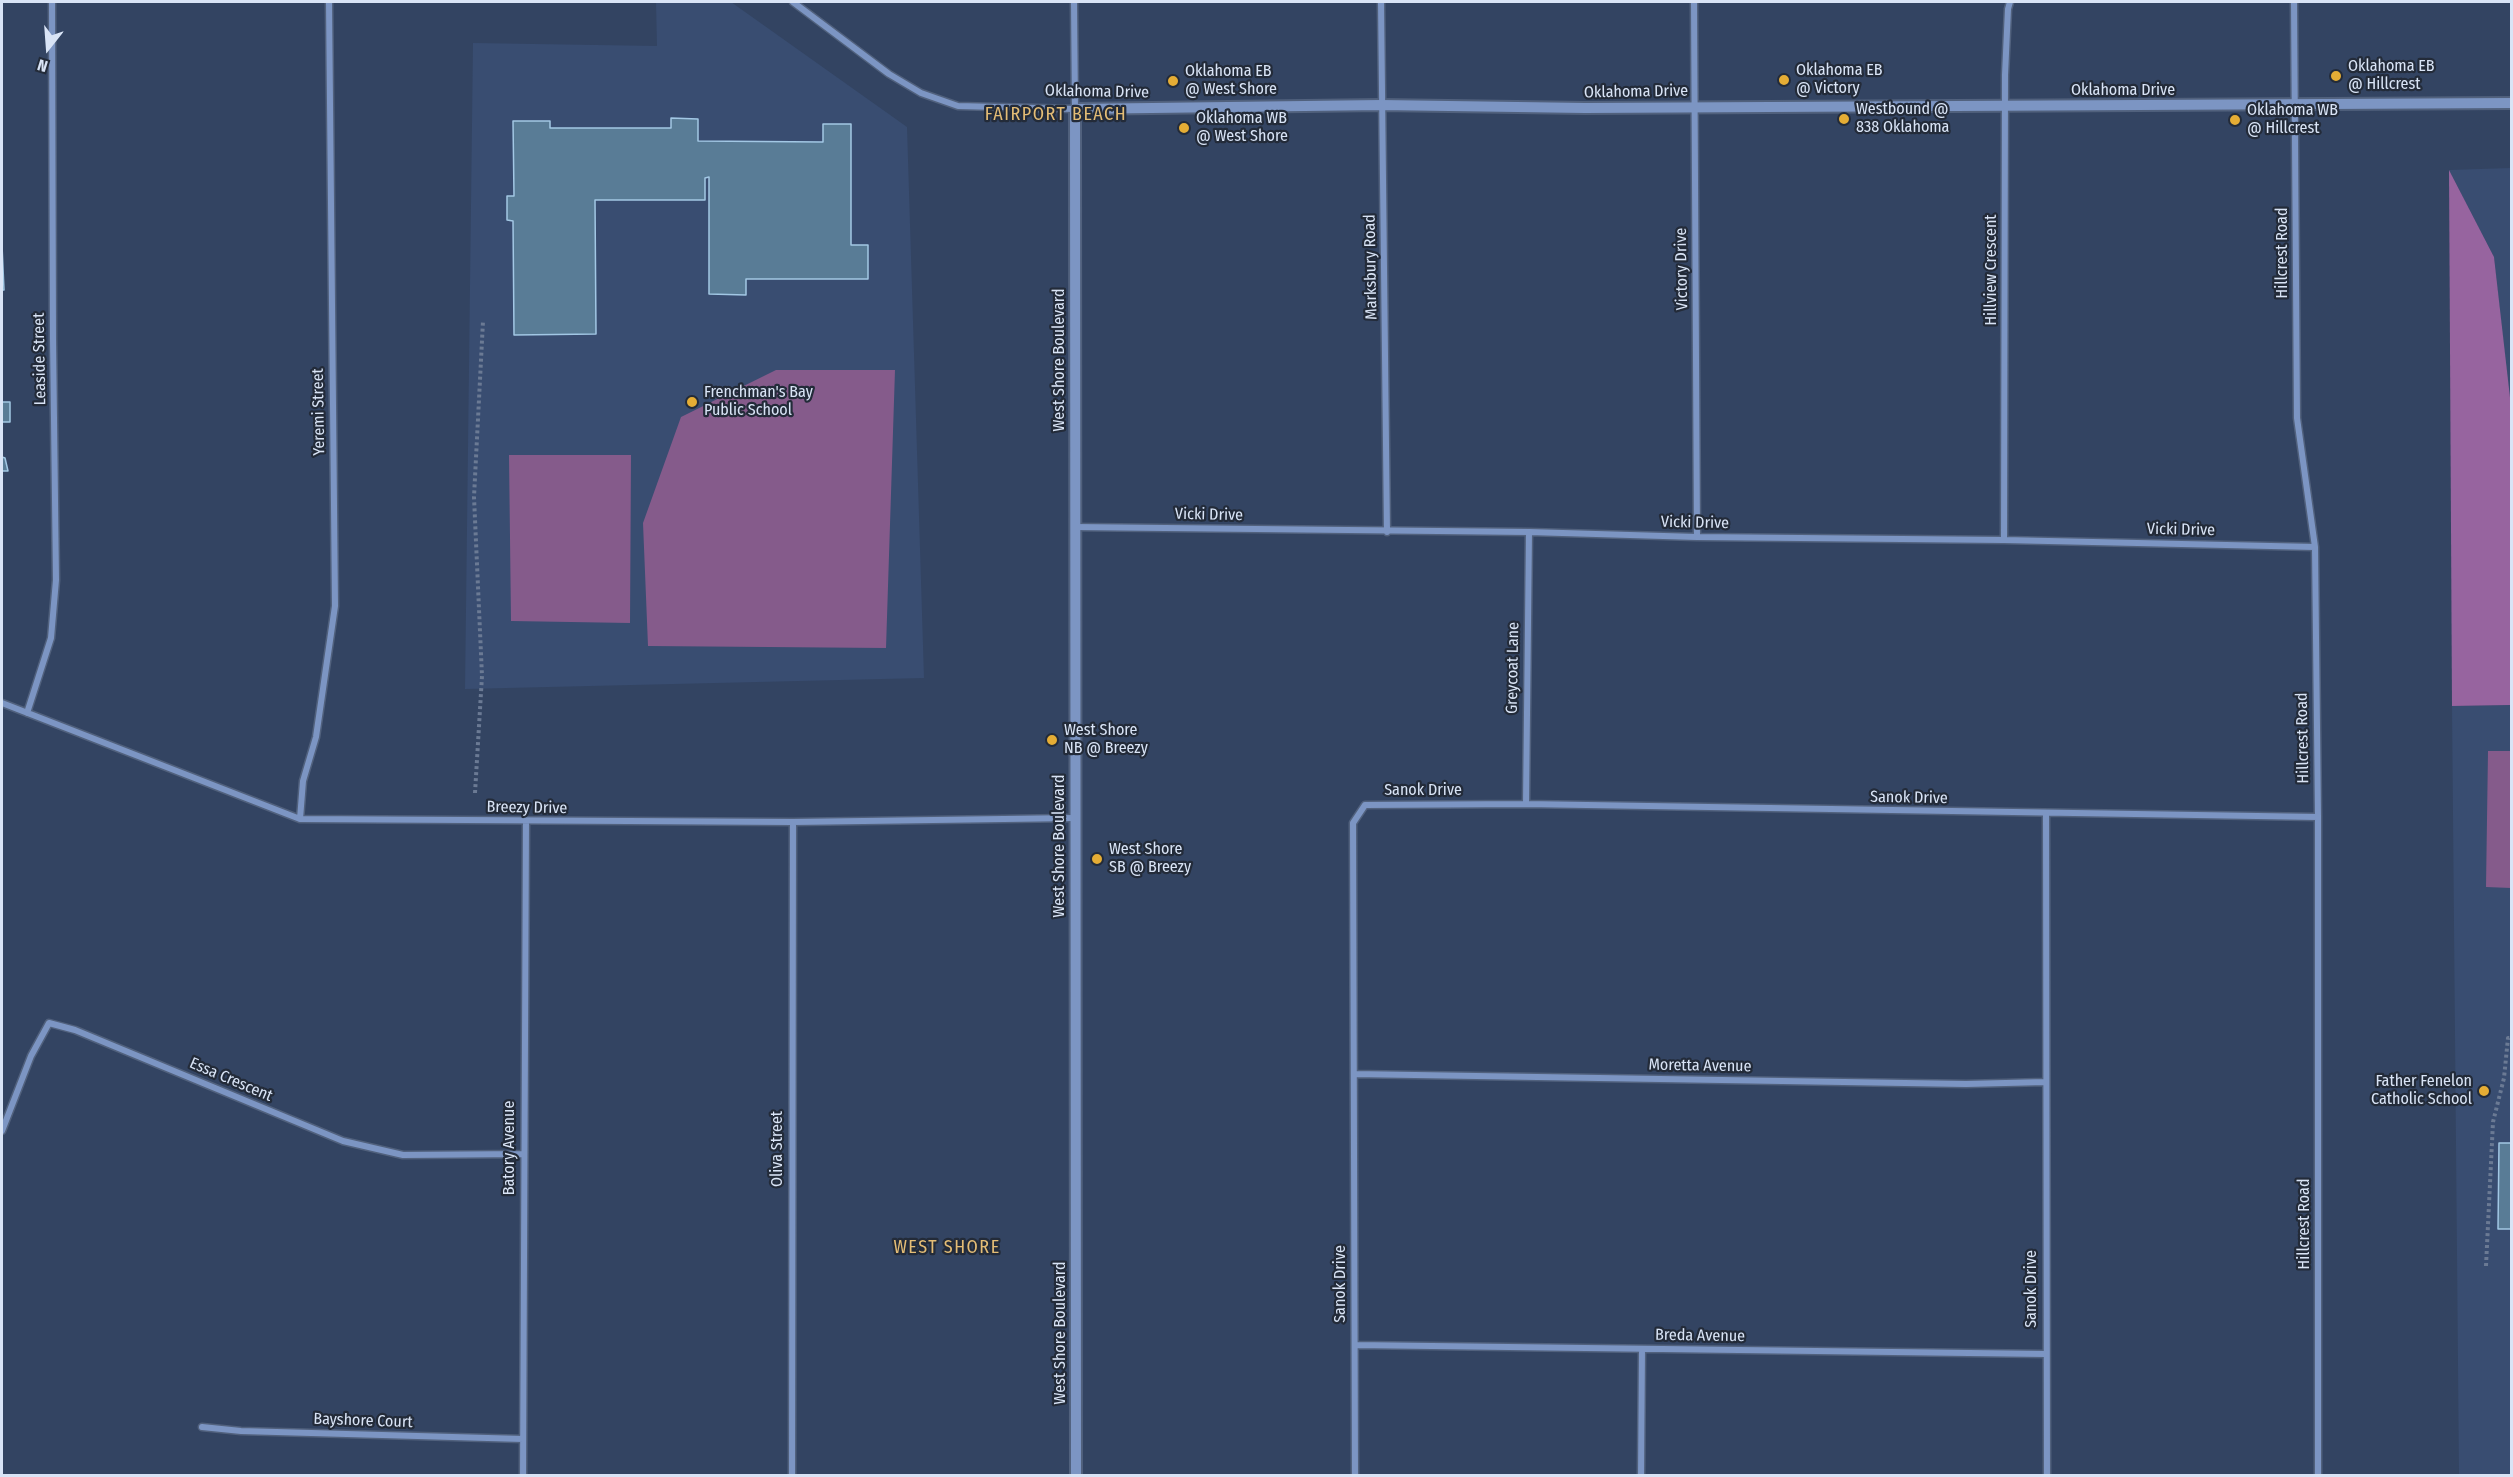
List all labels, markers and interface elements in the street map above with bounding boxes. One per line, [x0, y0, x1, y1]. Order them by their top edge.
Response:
north arrow [18, 18, 78, 78]
text: N [35, 55, 50, 76]
place label: Oklahoma EB @ Hillcrest [2348, 57, 2434, 95]
place label: Oklahoma EB @ Victory [1796, 61, 1882, 99]
place label: Oklahoma EB @ West Shore [1185, 62, 1277, 100]
marker: Oklahoma EB @ Hillcrest [2329, 69, 2343, 83]
marker: Oklahoma EB @ Victory [1777, 73, 1791, 87]
marker: Oklahoma EB @ West Shore [1166, 74, 1180, 88]
street label: Oklahoma Drive [1045, 81, 1149, 103]
street label: Oklahoma Drive [1584, 81, 1688, 103]
street label: Oklahoma Drive [2071, 81, 2175, 101]
place label: Westbound @ 838 Oklahoma [1856, 100, 1949, 138]
place label: Oklahoma WB @ Hillcrest [2247, 101, 2338, 139]
district label: FAIRPORT BEACH [985, 104, 1127, 126]
place label: Oklahoma WB @ West Shore [1196, 109, 1288, 147]
marker: Westbound @ 838 Oklahoma [1837, 112, 1851, 126]
marker: Oklahoma WB @ Hillcrest [2228, 113, 2242, 127]
marker: Oklahoma WB @ West Shore [1177, 121, 1191, 135]
street label: Hillcrest Road [2273, 208, 2293, 298]
street label: Marksbury Road [1360, 214, 1382, 320]
street label: Hillview Crescent [1982, 214, 2002, 326]
street label: Victory Drive [1672, 227, 1692, 311]
street label: West Shore Boulevard [1050, 288, 1070, 432]
street label: Leaside Street [30, 313, 50, 405]
street label: Yeremi Street [309, 368, 329, 456]
place label: Frenchman's Bay Public School [704, 383, 813, 421]
marker: Frenchman's Bay Public School [685, 395, 699, 409]
street label: Vicki Drive [1175, 505, 1243, 525]
street label: Vicki Drive [1661, 513, 1729, 533]
street label: Vicki Drive [2147, 520, 2215, 540]
street label: Greycoat Lane [1503, 622, 1523, 714]
street label: Hillcrest Road [2293, 692, 2313, 784]
place label: West Shore NB @ Breezy [1064, 721, 1148, 759]
marker: West Shore NB @ Breezy [1045, 733, 1059, 747]
street label: West Shore Boulevard [1050, 774, 1070, 918]
street label: Sanok Drive [1384, 781, 1462, 801]
street label: Sanok Drive [1870, 788, 1948, 808]
street label: Breezy Drive [487, 798, 567, 818]
place label: West Shore SB @ Breezy [1109, 840, 1191, 878]
marker: West Shore SB @ Breezy [1090, 852, 1104, 866]
street label: Essa Crescent [187, 1054, 275, 1106]
street label: Moretta Avenue [1648, 1056, 1752, 1076]
place label: Father Fenelon Catholic School [2371, 1072, 2472, 1110]
marker: Father Fenelon Catholic School [2477, 1084, 2491, 1098]
street label: Batory Avenue [500, 1101, 520, 1195]
street label: Oliva Street [768, 1111, 788, 1187]
street label: Hillcrest Road [2295, 1179, 2315, 1269]
district label: WEST SHORE [893, 1237, 1001, 1259]
street label: Sanok Drive [1331, 1245, 1351, 1323]
street label: Sanok Drive [2022, 1250, 2042, 1328]
street label: West Shore Boulevard [1051, 1261, 1071, 1405]
street label: Breda Avenue [1655, 1326, 1745, 1346]
street label: Bayshore Court [313, 1410, 413, 1432]

